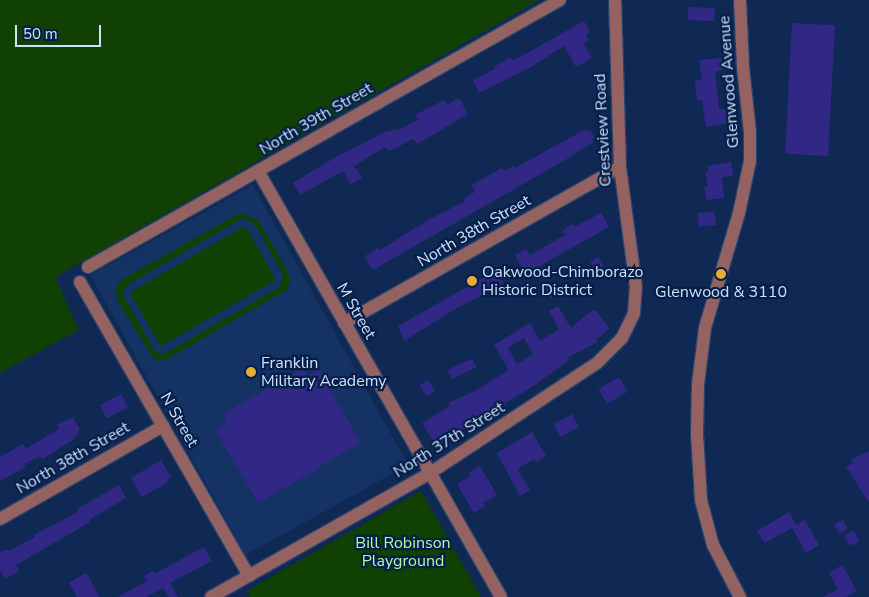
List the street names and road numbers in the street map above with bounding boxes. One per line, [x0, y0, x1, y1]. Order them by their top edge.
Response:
street label: Glenwood Avenue [715, 15, 743, 149]
street label: Crestview Road [590, 73, 616, 187]
street label: North 39th Street [256, 79, 376, 159]
street label: North 38th Street [414, 191, 534, 271]
street label: M Street [332, 280, 380, 342]
street label: N Street [156, 389, 202, 451]
street label: North 37th Street [390, 398, 508, 482]
street label: North 38th Street [13, 418, 133, 498]

